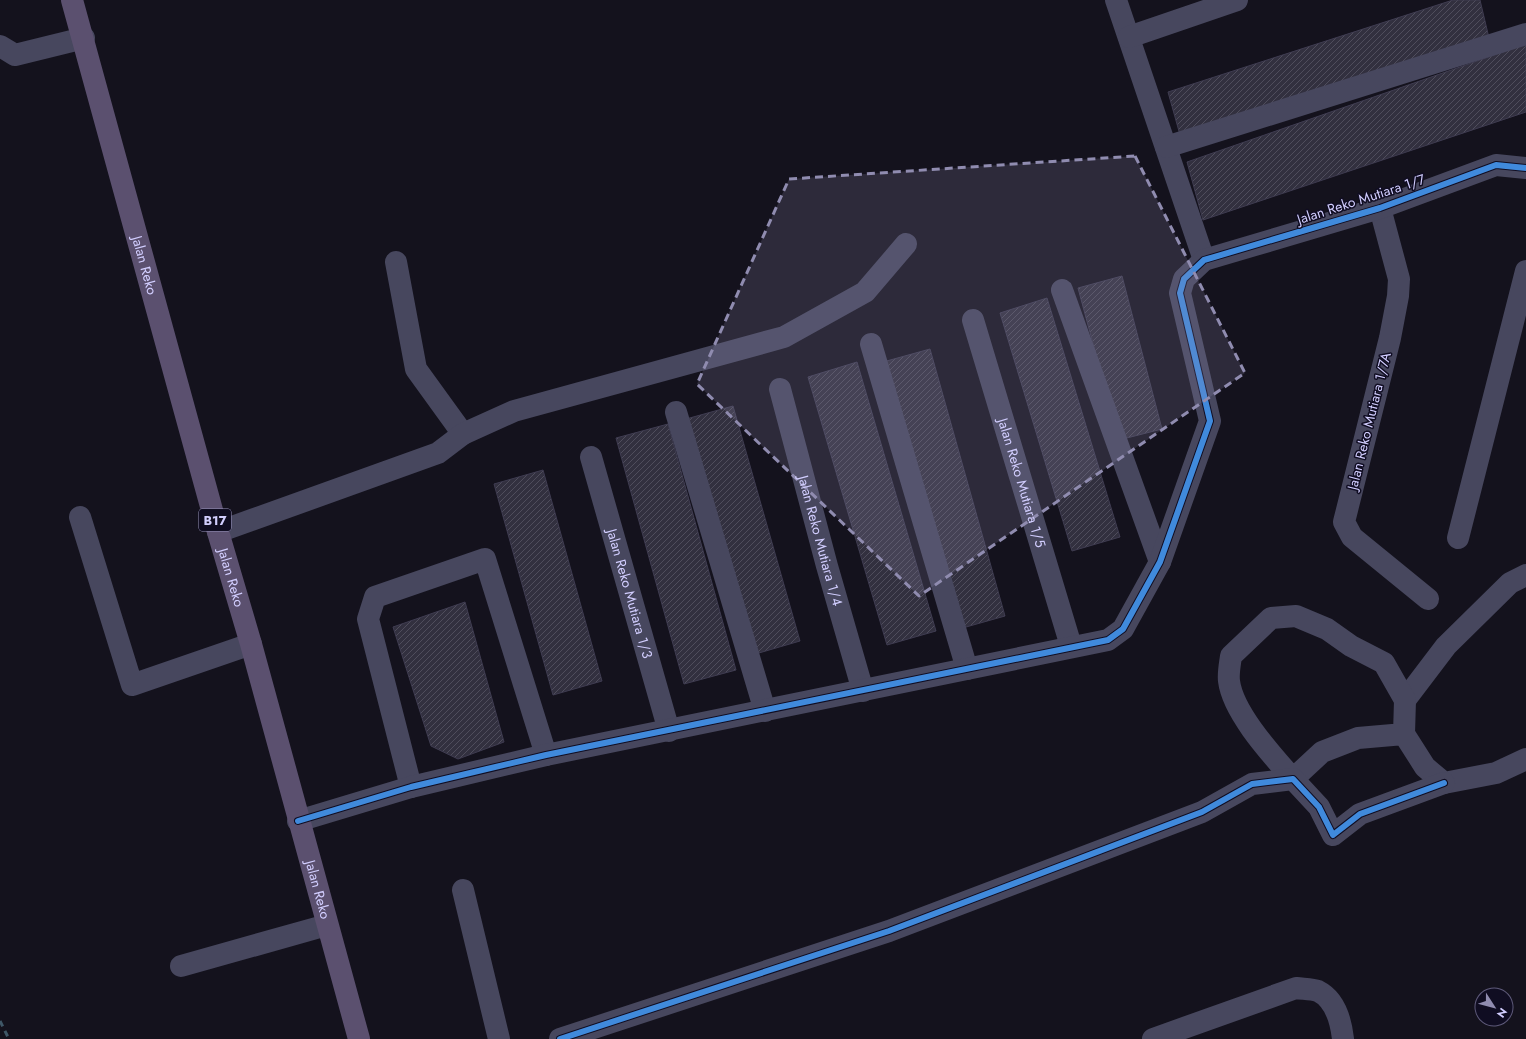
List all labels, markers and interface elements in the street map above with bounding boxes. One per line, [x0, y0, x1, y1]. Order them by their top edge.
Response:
street label: Jalan Reko Mutiara 1/7 [1293, 169, 1428, 230]
street label: Jalan Reko [127, 232, 162, 297]
street label: Jalan Reko Mutiara 1/7A [1342, 349, 1396, 494]
street label: Jalan Reko Mutiara 1/5 [992, 414, 1051, 550]
street label: Jalan Reko Mutiara 1/4 [793, 471, 848, 608]
road number: B17 [199, 509, 231, 531]
street label: Jalan Reko Mutiara 1/3 [601, 525, 658, 661]
street label: Jalan Reko [213, 544, 250, 609]
street label: Jalan Reko [300, 856, 336, 922]
north arrow [1474, 987, 1514, 1027]
text: N [1493, 1005, 1511, 1021]

